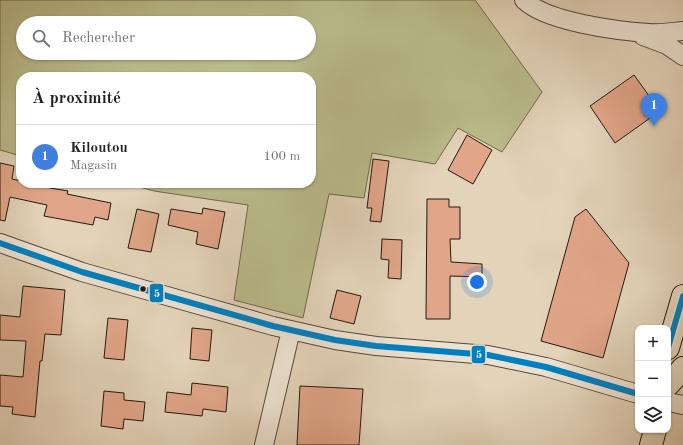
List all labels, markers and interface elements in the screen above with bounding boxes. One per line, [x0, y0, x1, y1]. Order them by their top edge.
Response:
search box [16, 16, 316, 60]
icon: search [30, 27, 52, 49]
text: Rechercher [62, 31, 135, 46]
text: À proximité [32, 90, 121, 107]
pin: 1 [641, 93, 667, 126]
text: Kiloutou [70, 141, 128, 156]
text: 1 [41, 150, 49, 163]
text: 100 m [263, 150, 300, 163]
text: Magasin [70, 159, 117, 172]
your location [467, 272, 487, 292]
line badge: 5 [149, 283, 164, 303]
unlabelled marker [138, 284, 148, 294]
text: 5 [154, 289, 160, 300]
map controls [635, 325, 671, 433]
button: + [635, 325, 671, 361]
line badge: 5 [471, 345, 486, 364]
text: 5 [476, 350, 482, 361]
button: − [635, 361, 671, 397]
button: layers [635, 397, 671, 433]

